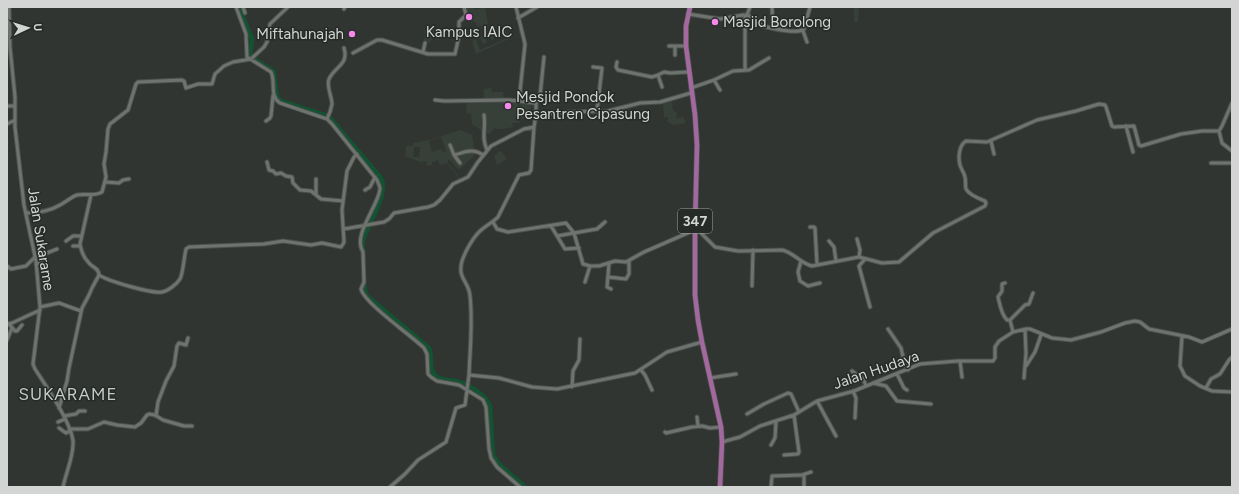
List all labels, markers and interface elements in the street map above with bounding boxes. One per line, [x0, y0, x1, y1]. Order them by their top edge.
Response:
north arrow [8, 8, 48, 48]
marker: Kampus IAIC [464, 12, 474, 22]
place label: Masjid Borolong [723, 13, 831, 31]
marker: Masjid Borolong [710, 17, 720, 27]
text: U [31, 23, 44, 32]
place label: Kampus IAIC [426, 23, 512, 41]
place label: Miftahunajah [256, 25, 344, 43]
marker: Miftahunajah [347, 29, 357, 39]
place label: Mesjid Pondok Pesantren Cipasung [516, 88, 650, 123]
marker: Mesjid Pondok Pesantren Cipasung [503, 101, 513, 111]
street label: Jalan Sukarame [24, 186, 58, 292]
road number: 347 [678, 209, 712, 233]
street label: Jalan Hudaya [831, 347, 921, 393]
district label: SUKARAME [19, 384, 117, 404]

